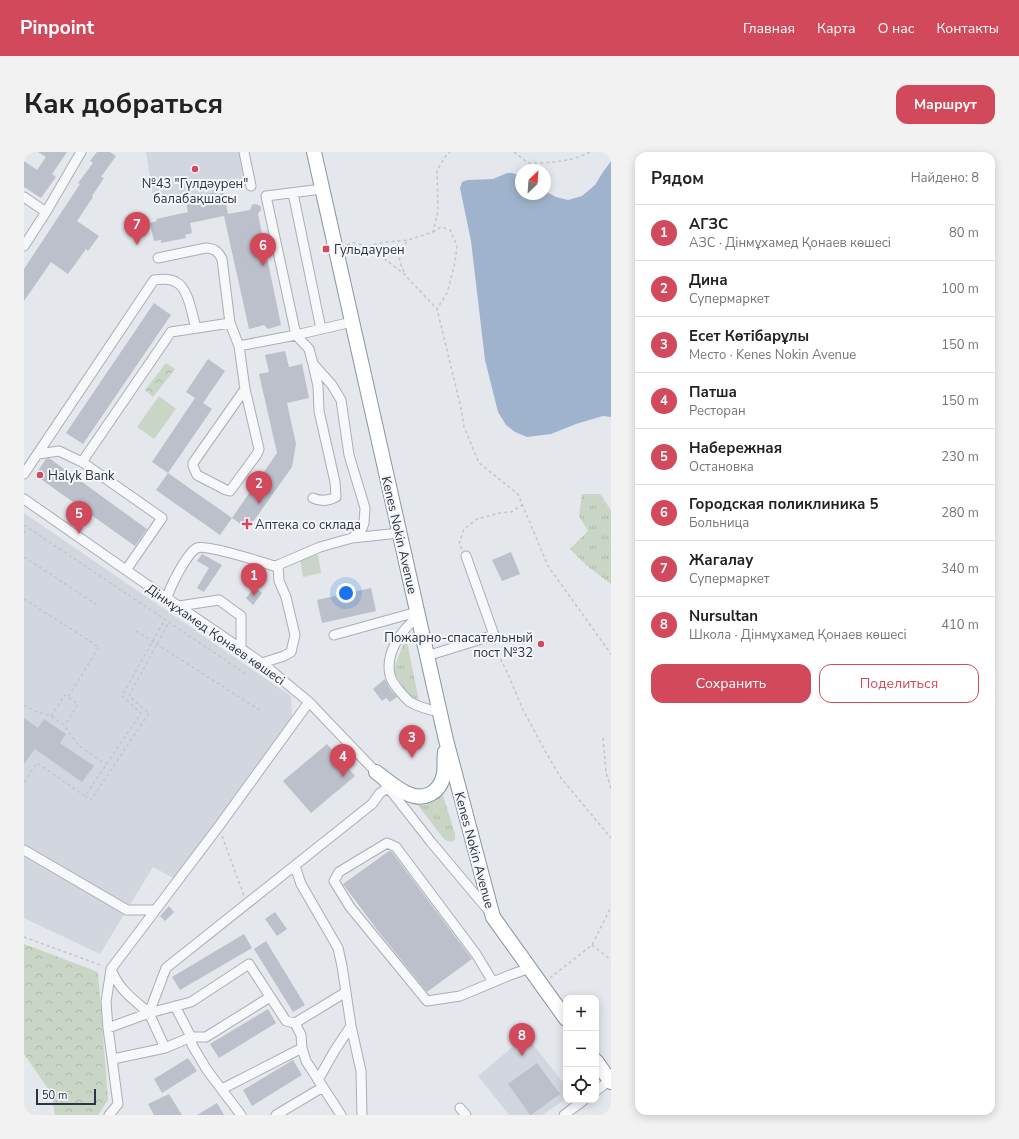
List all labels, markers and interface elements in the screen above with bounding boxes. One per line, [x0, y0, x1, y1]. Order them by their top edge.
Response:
text: Pinpoint [20, 15, 94, 41]
text: Главная [743, 19, 795, 38]
text: Карта [817, 19, 856, 38]
text: О нас [878, 19, 914, 38]
text: Контакты [936, 19, 999, 38]
text: Как добраться [24, 85, 223, 123]
button: Маршрут [896, 85, 995, 124]
marker: №43 "Гүлдәурен" балабақшасы [190, 164, 200, 174]
north arrow [515, 164, 551, 200]
text: Рядом [651, 167, 704, 190]
text: Найдено: 8 [911, 169, 979, 187]
place label: №43 "Гүлдәурен" балабақшасы [142, 175, 248, 208]
pin: 7 [124, 212, 150, 245]
text: АГЗС [689, 214, 728, 234]
text: 1 [660, 224, 668, 242]
text: 80 m [949, 224, 979, 242]
pin: 6 [250, 233, 276, 266]
text: АЗС · Дінмұхамед Қонаев көшесі [689, 234, 891, 252]
place label: Гульдаурен [334, 241, 405, 259]
marker: Гульдаурен [321, 244, 331, 254]
text: Дина [689, 270, 728, 290]
text: 2 [660, 280, 668, 298]
text: 100 m [941, 280, 979, 298]
text: Супермаркет [689, 290, 770, 308]
text: Есет Көтібарұлы [689, 326, 809, 346]
text: 3 [660, 336, 668, 354]
text: 150 m [941, 336, 979, 354]
text: Место · Kenes Nokin Avenue [689, 346, 856, 364]
text: Патша [689, 382, 737, 402]
text: 4 [660, 392, 668, 410]
text: 150 m [941, 392, 979, 410]
text: Ресторан [689, 402, 746, 420]
text: Набережная [689, 438, 782, 458]
text: 5 [660, 448, 668, 466]
text: 230 m [941, 448, 979, 466]
text: Остановка [689, 458, 754, 476]
place label: Halyk Bank [48, 467, 115, 485]
marker: Halyk Bank [35, 470, 45, 480]
pin: 2 [246, 471, 272, 504]
street label: Kenes Nokin Avenue [377, 475, 421, 596]
text: Городская поликлиника 5 [689, 494, 879, 514]
pin: 5 [66, 501, 92, 534]
text: 6 [660, 504, 668, 522]
text: 280 m [941, 504, 979, 522]
text: Больница [689, 514, 749, 532]
place label: Аптека со склада [255, 516, 361, 534]
marker: Аптека со склада [242, 519, 252, 529]
text: Жагалау [689, 550, 753, 570]
text: 7 [660, 560, 668, 578]
text: 340 m [941, 560, 979, 578]
pin: 1 [241, 563, 267, 596]
text: Супермаркет [689, 570, 770, 588]
street label: Дінмұхамед Қонаев көшесі [142, 580, 288, 690]
your location [336, 583, 356, 603]
text: Nursultan [689, 606, 758, 626]
text: 8 [660, 616, 668, 634]
text: 410 m [941, 616, 979, 634]
text: Школа · Дінмұхамед Қонаев көшесі [689, 626, 907, 644]
place label: Пожарно-спасательный пост №32 [384, 629, 533, 662]
marker: Пожарно-спасательный пост №32 [536, 639, 546, 649]
button: Сохранить [651, 664, 811, 703]
button: Поделиться [819, 664, 979, 703]
pin: 3 [399, 725, 425, 758]
pin: 4 [330, 744, 356, 777]
street label: Kenes Nokin Avenue [450, 790, 498, 911]
map controls [563, 995, 599, 1103]
button: + [563, 995, 599, 1031]
pin: 8 [509, 1023, 535, 1056]
button: − [563, 1031, 599, 1067]
button: locate [563, 1067, 599, 1103]
scale bar [36, 1087, 96, 1106]
text: 50 m [42, 1088, 67, 1103]

